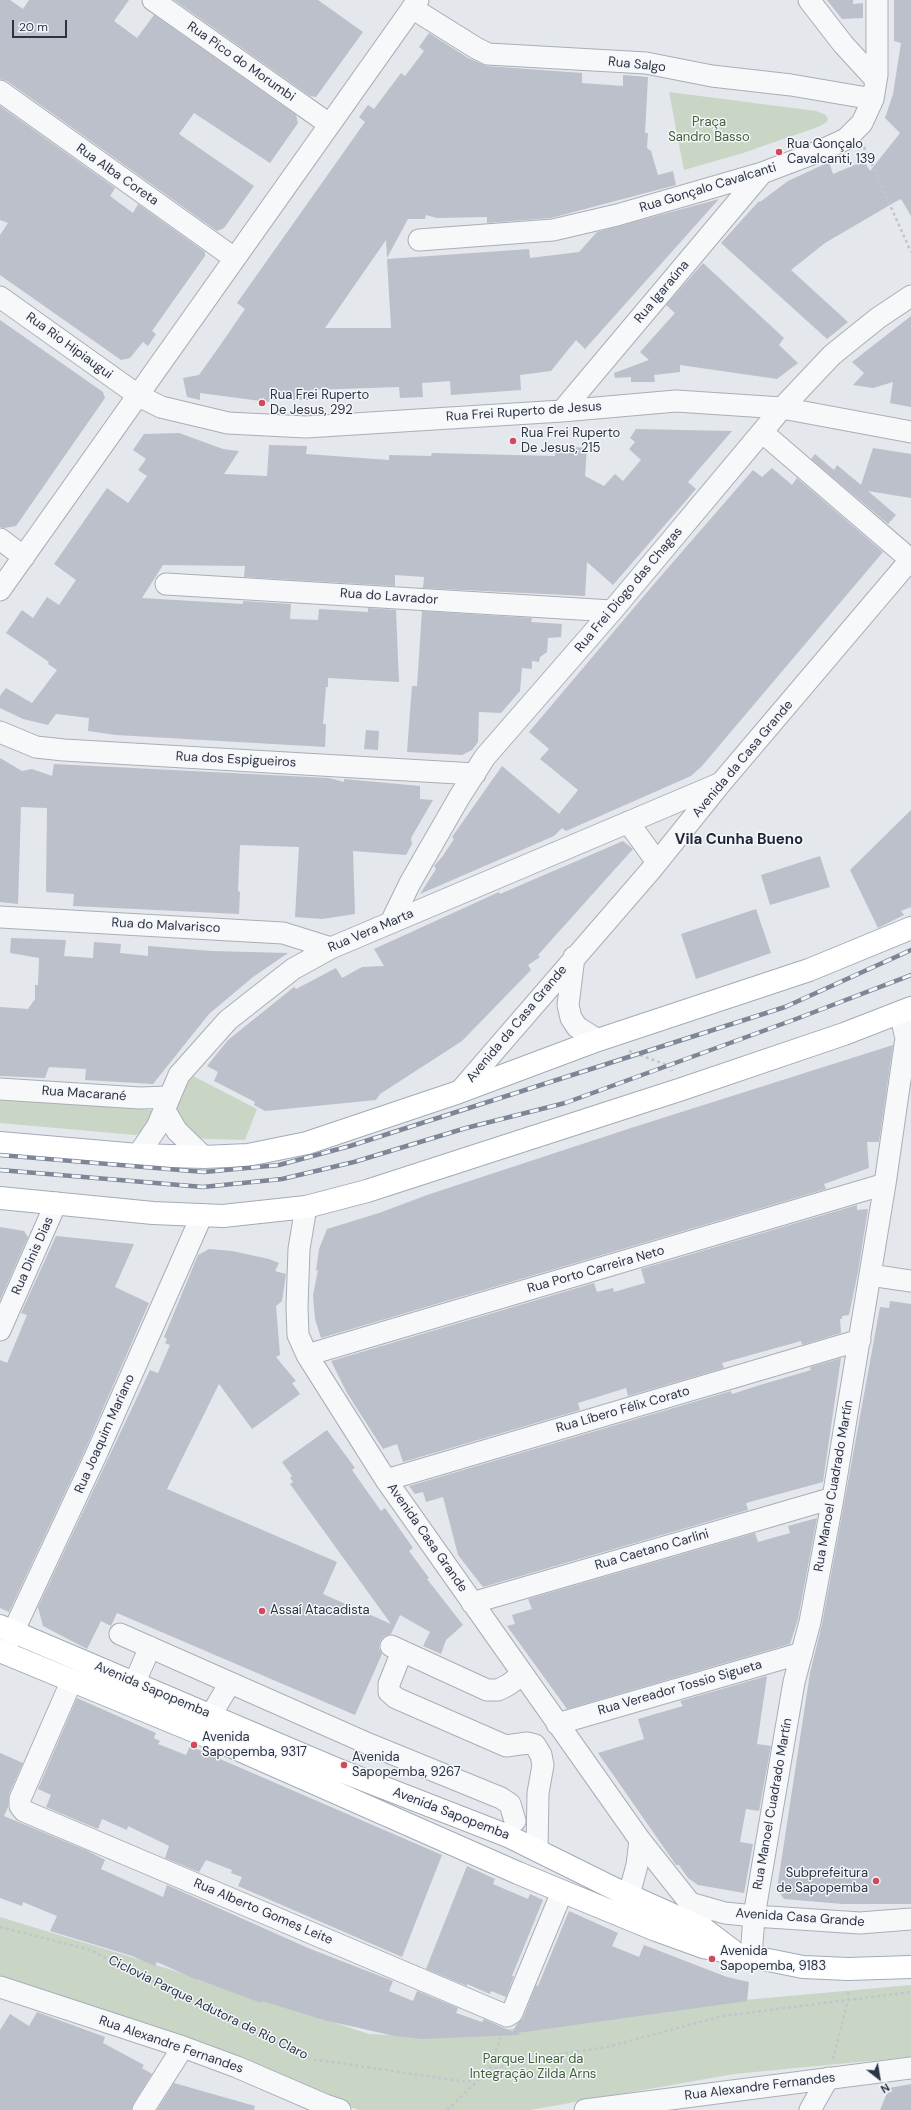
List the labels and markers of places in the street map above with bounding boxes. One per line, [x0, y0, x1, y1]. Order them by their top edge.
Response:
place label: Rua Gonçalo Cavalcanti, 139 [787, 137, 875, 168]
marker: Rua Gonçalo Cavalcanti, 139 [774, 147, 784, 157]
place label: Rua Frei Ruperto De Jesus, 292 [270, 388, 369, 419]
marker: Rua Frei Ruperto De Jesus, 292 [257, 398, 267, 408]
place label: Rua Frei Ruperto De Jesus, 215 [521, 426, 620, 457]
marker: Rua Frei Ruperto De Jesus, 215 [508, 436, 518, 446]
place label: Assaí Atacadista [270, 1603, 370, 1619]
marker: Assaí Atacadista [257, 1606, 267, 1616]
place label: Avenida Sapopemba, 9317 [202, 1730, 307, 1761]
marker: Avenida Sapopemba, 9317 [189, 1740, 199, 1750]
place label: Avenida Sapopemba, 9267 [352, 1750, 461, 1781]
marker: Avenida Sapopemba, 9267 [339, 1760, 349, 1770]
place label: Subprefeitura de Sapopemba [776, 1866, 868, 1897]
marker: Subprefeitura de Sapopemba [871, 1876, 881, 1886]
place label: Avenida Sapopemba, 9183 [720, 1944, 826, 1975]
marker: Avenida Sapopemba, 9183 [707, 1954, 717, 1964]

